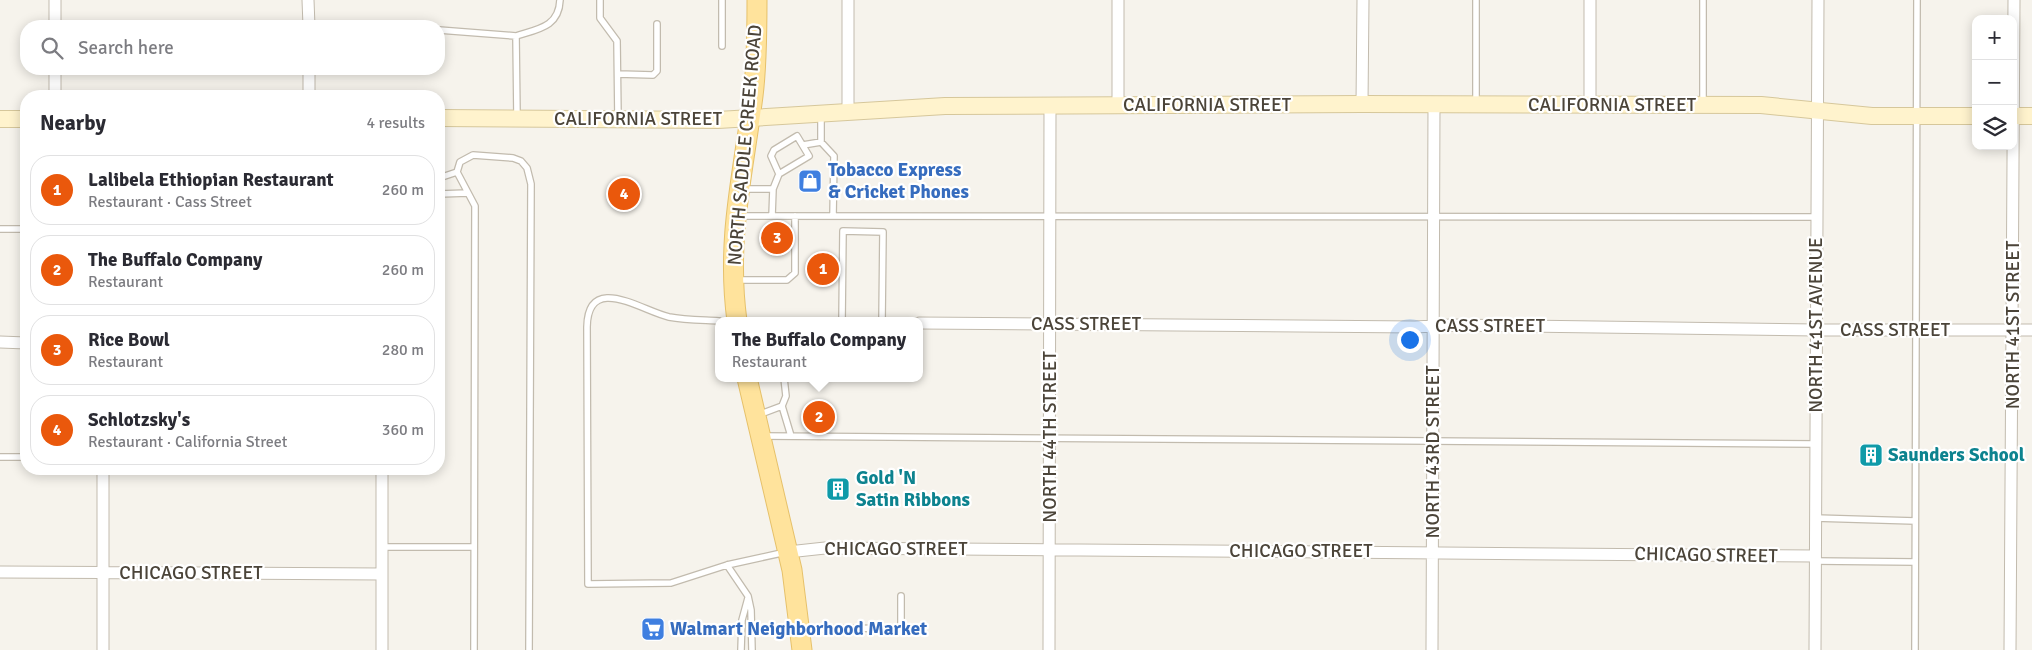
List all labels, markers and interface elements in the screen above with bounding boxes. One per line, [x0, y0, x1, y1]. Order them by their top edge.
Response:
map controls [1972, 15, 2017, 150]
button: + [1972, 15, 2017, 60]
search box [20, 20, 445, 75]
street label: NORTH SADDLE CREEK ROAD [723, 24, 767, 266]
icon: search [38, 34, 66, 62]
text: Search here [78, 36, 174, 60]
button: − [1972, 60, 2017, 105]
street label: CALIFORNIA STREET [1123, 93, 1292, 117]
street label: CALIFORNIA STREET [1528, 93, 1697, 117]
button: layers [1972, 105, 2017, 150]
street label: CALIFORNIA STREET [554, 107, 723, 131]
text: Nearby [40, 110, 106, 136]
text: 4 results [366, 113, 425, 133]
place label: Tobacco Express & Cricket Phones [828, 158, 969, 204]
text: Lalibela Ethiopian Restaurant [88, 168, 334, 192]
shop icon: Tobacco Express & Cricket Phones [797, 168, 823, 194]
pin: 4 [608, 175, 640, 213]
text: 1 [53, 180, 61, 200]
text: 260 m [382, 180, 424, 200]
text: Restaurant · Cass Street [88, 192, 252, 212]
pin: 3 [761, 219, 793, 257]
street label: NORTH 41ST AVENUE [1804, 237, 1828, 413]
street label: NORTH 41ST STREET [2001, 240, 2025, 409]
text: The Buffalo Company [88, 248, 262, 272]
pin: 1 [807, 250, 839, 288]
text: 2 [53, 260, 61, 280]
text: 260 m [382, 260, 424, 280]
text: Restaurant [88, 272, 163, 292]
street label: CASS STREET [1031, 312, 1142, 336]
street label: CASS STREET [1435, 314, 1546, 338]
popup [715, 317, 923, 382]
street label: CASS STREET [1840, 318, 1951, 342]
your location [1397, 327, 1423, 353]
text: Rice Bowl [88, 328, 170, 352]
text: The Buffalo Company [732, 328, 906, 352]
text: 3 [53, 340, 61, 360]
text: 280 m [382, 340, 424, 360]
street label: NORTH 44TH STREET [1038, 351, 1062, 523]
text: Restaurant [88, 352, 163, 372]
text: Restaurant [732, 352, 807, 372]
street label: NORTH 43RD STREET [1421, 365, 1445, 539]
pin: 2 [803, 398, 835, 436]
text: Schlotzsky's [88, 408, 190, 432]
text: 4 [53, 420, 61, 440]
text: 360 m [382, 420, 424, 440]
text: Restaurant · California Street [88, 432, 287, 452]
building icon: Saunders School [1858, 442, 1884, 468]
place label: Saunders School [1888, 443, 2025, 467]
place label: Gold 'N Satin Ribbons [856, 466, 970, 512]
building icon: Gold 'N Satin Ribbons [825, 476, 851, 502]
street label: CHICAGO STREET [824, 537, 968, 561]
street label: CHICAGO STREET [1229, 539, 1373, 563]
street label: CHICAGO STREET [1634, 542, 1778, 568]
street label: CHICAGO STREET [119, 561, 263, 585]
supermarket icon: Walmart Neighborhood Market [640, 616, 666, 642]
place label: Walmart Neighborhood Market [670, 617, 927, 641]

